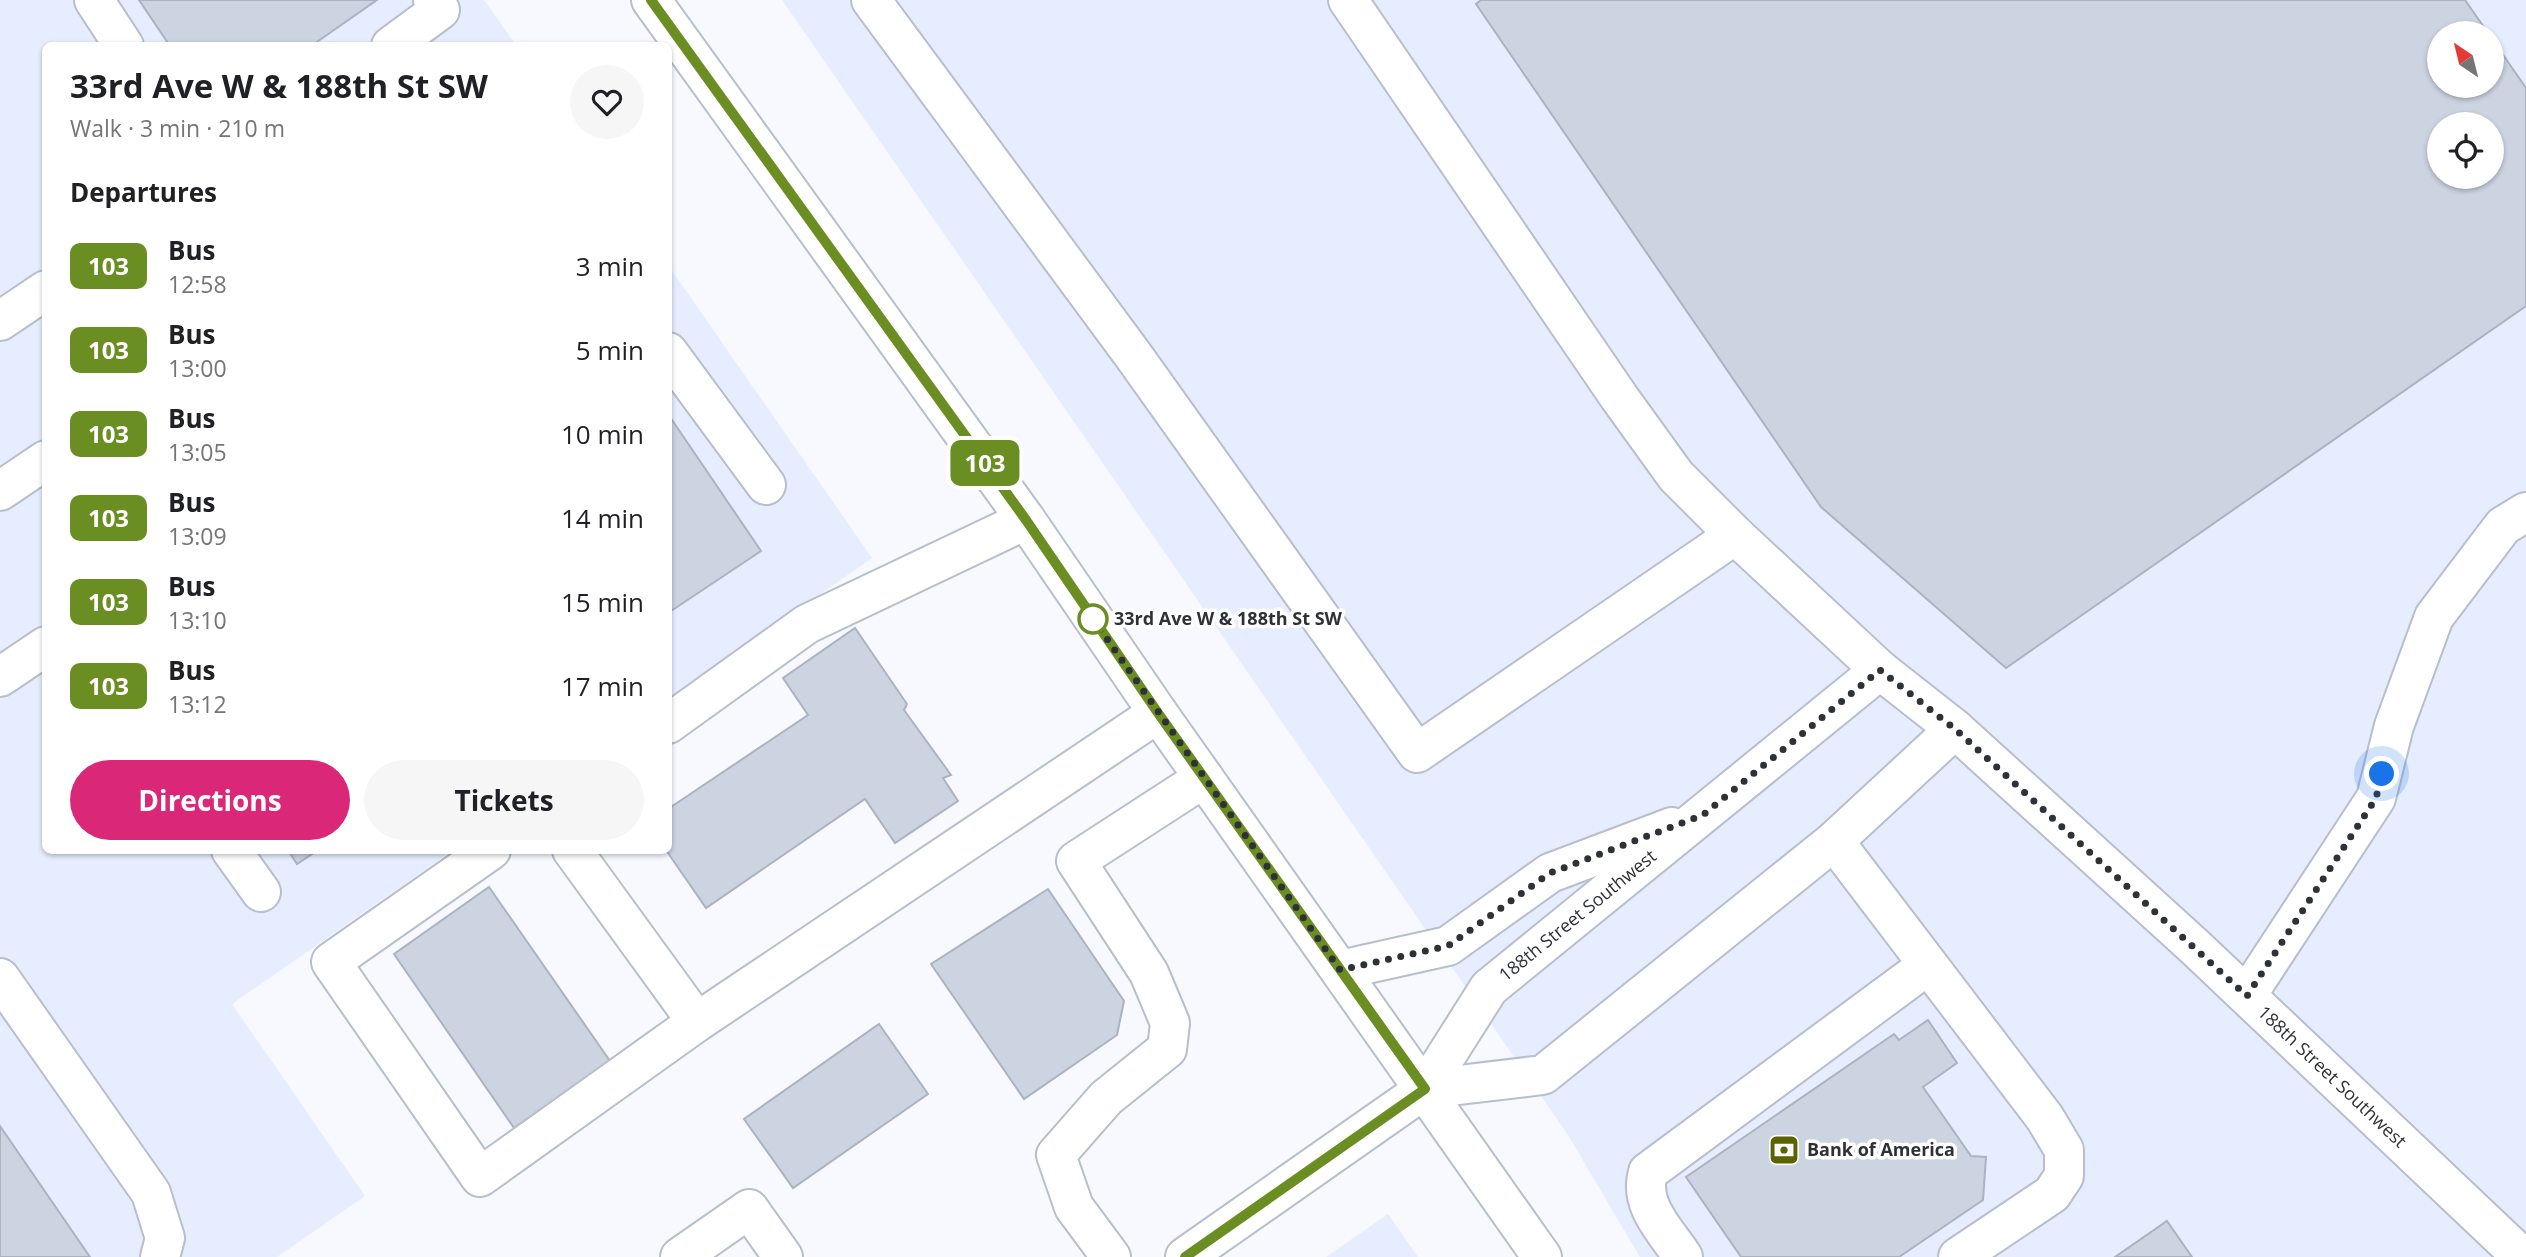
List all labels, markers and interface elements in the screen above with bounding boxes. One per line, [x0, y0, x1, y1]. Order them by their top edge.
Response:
north arrow [2427, 21, 2504, 98]
map controls [2427, 21, 2504, 189]
text: 33rd Ave W & 188th St SW [70, 63, 488, 108]
button: heart [570, 65, 644, 139]
text: Walk · 3 min · 210 m [70, 112, 285, 144]
button: locate [2427, 112, 2504, 189]
text: Departures [70, 174, 217, 210]
text: Bus [168, 232, 215, 268]
text: 3 min [576, 248, 644, 284]
text: 103 [88, 249, 129, 282]
text: 12:58 [168, 268, 227, 300]
text: Bus [168, 316, 215, 352]
text: 5 min [576, 332, 644, 368]
text: 103 [88, 333, 129, 366]
text: 13:00 [168, 352, 227, 384]
text: Bus [168, 400, 215, 436]
text: 10 min [561, 416, 644, 452]
text: 103 [88, 417, 129, 450]
text: 13:05 [168, 436, 227, 468]
line badge: 103 [945, 440, 1025, 486]
text: 103 [964, 446, 1006, 479]
text: Bus [168, 484, 215, 520]
text: 14 min [561, 500, 644, 536]
text: 103 [88, 501, 129, 534]
text: 13:09 [168, 520, 227, 552]
text: Bus [168, 568, 215, 604]
text: 15 min [561, 584, 644, 620]
text: 103 [88, 585, 129, 618]
text: 13:10 [168, 604, 227, 636]
marker: 33rd Ave W & 188th St SW [1078, 604, 1108, 634]
place label: 33rd Ave W & 188th St SW [1114, 606, 1343, 630]
text: Bus [168, 652, 215, 688]
text: 17 min [561, 668, 644, 704]
text: 103 [88, 669, 129, 702]
text: 13:12 [168, 688, 227, 720]
your location [2364, 756, 2399, 791]
button: Directions [70, 760, 350, 840]
button: Tickets [364, 760, 644, 840]
street label: 188th Street Southwest [1493, 844, 1661, 986]
street label: 188th Street Southwest [2253, 1000, 2412, 1152]
bank icon: Bank of America [1767, 1133, 1801, 1167]
place label: Bank of America [1807, 1137, 1955, 1161]

